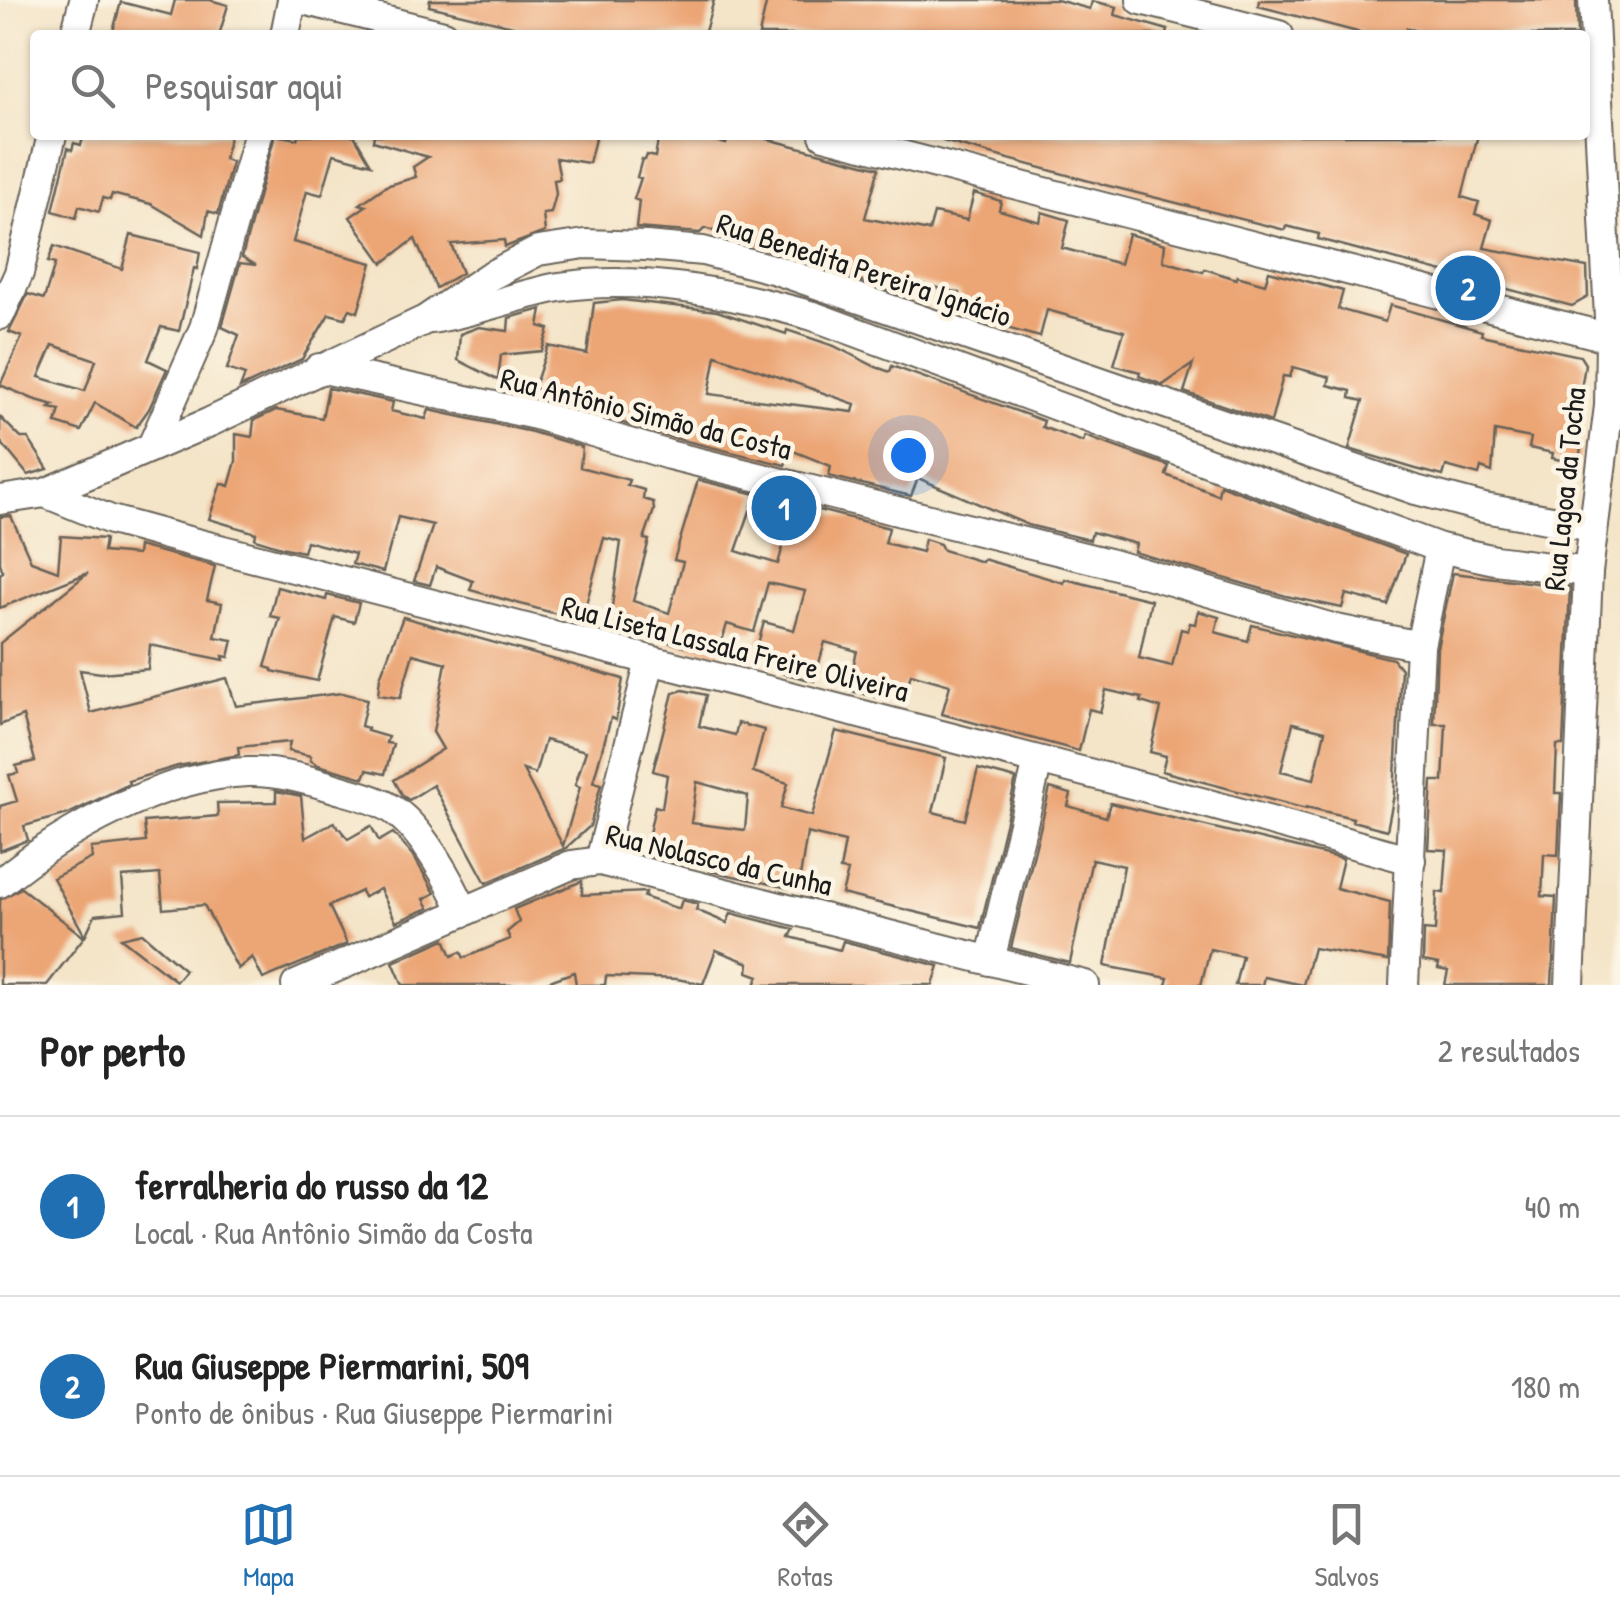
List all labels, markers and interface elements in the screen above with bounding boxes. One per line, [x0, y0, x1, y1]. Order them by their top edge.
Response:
search box [30, 30, 1590, 140]
icon: search [65, 58, 120, 113]
text: Pesquisar aqui [145, 59, 343, 111]
street label: Rua Benedita Pereira Ignácio [712, 203, 1017, 336]
pin: 2 [1436, 250, 1500, 326]
street label: Rua Antônio Simão da Costa [497, 358, 796, 469]
street label: Rua Lagoa da Tocha [1533, 385, 1595, 592]
your location [883, 430, 934, 481]
pin: 1 [752, 470, 816, 546]
street label: Rua Liseta Lassala Freire Oliveira [558, 586, 913, 711]
street label: Rua Nolasco da Cunha [602, 814, 836, 905]
text: Por perto [40, 1022, 185, 1079]
text: 2 resultados [1438, 1029, 1580, 1072]
text: ferralheria do russo da 12 [135, 1159, 488, 1211]
text: 1 [67, 1185, 78, 1228]
text: 40 m [1525, 1185, 1580, 1228]
text: Local · Rua Antônio Simão da Costa [135, 1211, 533, 1254]
text: Rua Giuseppe Piermarini, 509 [135, 1339, 529, 1391]
text: 2 [65, 1365, 80, 1408]
text: 180 m [1511, 1365, 1580, 1408]
text: Ponto de ônibus · Rua Giuseppe Piermarini [135, 1391, 614, 1434]
tab: Mapa [241, 1497, 296, 1595]
tab: Rotas [778, 1497, 833, 1595]
tab: Salvos [1315, 1497, 1379, 1595]

